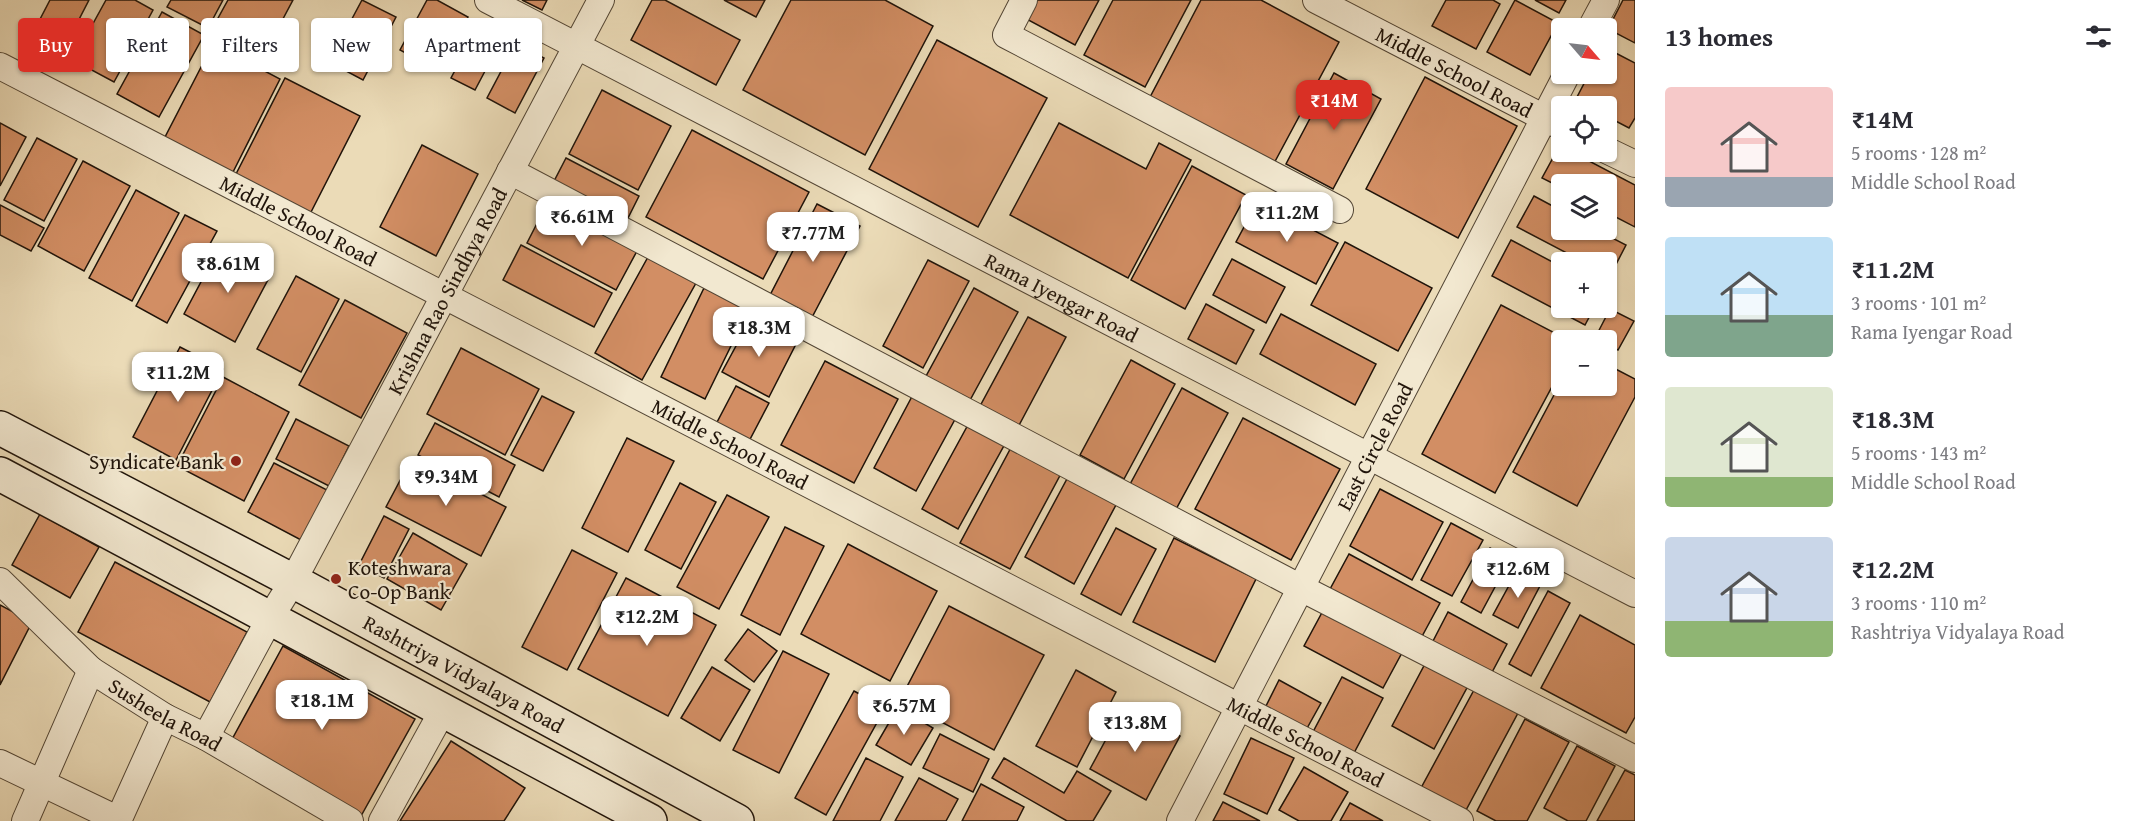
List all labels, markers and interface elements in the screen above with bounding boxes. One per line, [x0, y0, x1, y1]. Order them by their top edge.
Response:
text: 13 homes [1665, 17, 1773, 56]
chip: Buy [18, 18, 94, 72]
chip: Rent [106, 18, 189, 72]
chip: Filters [201, 18, 299, 72]
chip: New [311, 18, 392, 72]
chip: Apartment [404, 18, 542, 72]
street label: Middle School Road [1371, 18, 1539, 125]
north arrow [1551, 18, 1617, 84]
map controls [1551, 18, 1617, 396]
icon: filters [2082, 20, 2115, 53]
pin: ₹14M [1298, 80, 1370, 131]
text: ₹14M [1310, 85, 1358, 114]
button: locate [1551, 96, 1617, 162]
text: ₹14M [1851, 99, 1914, 138]
icon: home [1713, 111, 1785, 183]
text: 5 rooms · 128 m² [1851, 138, 1986, 167]
street label: Middle School Road [215, 167, 383, 274]
text: Middle School Road [1851, 167, 2016, 196]
button: layers [1551, 174, 1617, 240]
street label: Krishna Rao Sindhya Road [379, 181, 515, 400]
pin: ₹11.2M [1238, 192, 1336, 243]
pin: ₹6.61M [533, 196, 631, 247]
text: ₹11.2M [1255, 197, 1319, 226]
text: ₹6.61M [550, 201, 614, 230]
pin: ₹7.77M [764, 212, 862, 263]
text: ₹7.77M [781, 217, 845, 246]
pin: ₹8.61M [179, 243, 277, 294]
street label: Rama Iyengar Road [979, 244, 1145, 350]
text: ₹8.61M [196, 248, 260, 277]
text: ₹11.2M [1851, 249, 1935, 288]
button: + [1551, 252, 1617, 318]
icon: home [1713, 261, 1785, 333]
text: 3 rooms · 101 m² [1851, 288, 1986, 317]
pin: ₹18.3M [710, 307, 808, 358]
text: ₹18.3M [727, 312, 791, 341]
text: Rama Iyengar Road [1851, 317, 2012, 346]
button: − [1551, 330, 1617, 396]
pin: ₹11.2M [129, 352, 227, 403]
text: ₹11.2M [146, 357, 210, 386]
street label: East Circle Road [1328, 376, 1420, 516]
street label: Middle School Road [646, 390, 815, 497]
text: ₹18.3M [1851, 399, 1935, 438]
icon: home [1713, 411, 1785, 483]
text: 5 rooms · 143 m² [1851, 438, 1986, 467]
place label: Syndicate Bank [89, 446, 224, 477]
marker: Syndicate Bank [229, 454, 243, 468]
pin: ₹9.34M [397, 456, 495, 507]
text: ₹9.34M [414, 461, 478, 490]
text: Middle School Road [1851, 467, 2016, 496]
pin: ₹12.6M [1469, 548, 1567, 599]
text: ₹12.2M [1851, 549, 1935, 588]
place label: Koteshwara Co-Op Bank [348, 552, 452, 607]
text: ₹12.6M [1486, 553, 1550, 582]
icon: home [1713, 561, 1785, 633]
marker: Koteshwara Co-Op Bank [329, 572, 343, 586]
text: 3 rooms · 110 m² [1851, 588, 1986, 617]
pin: ₹12.2M [598, 596, 696, 647]
text: ₹12.2M [615, 601, 679, 630]
street label: Rashtriya Vidyalaya Road [358, 606, 571, 741]
text: Rashtriya Vidyalaya Road [1851, 617, 2065, 646]
street label: Susheela Road [103, 670, 229, 759]
pin: ₹18.1M [273, 680, 371, 731]
text: ₹18.1M [290, 685, 354, 714]
pin: ₹6.57M [855, 685, 953, 736]
street label: Middle School Road [1222, 688, 1390, 795]
text: ₹6.57M [872, 690, 936, 719]
pin: ₹13.8M [1086, 702, 1184, 753]
text: ₹13.8M [1103, 707, 1167, 736]

